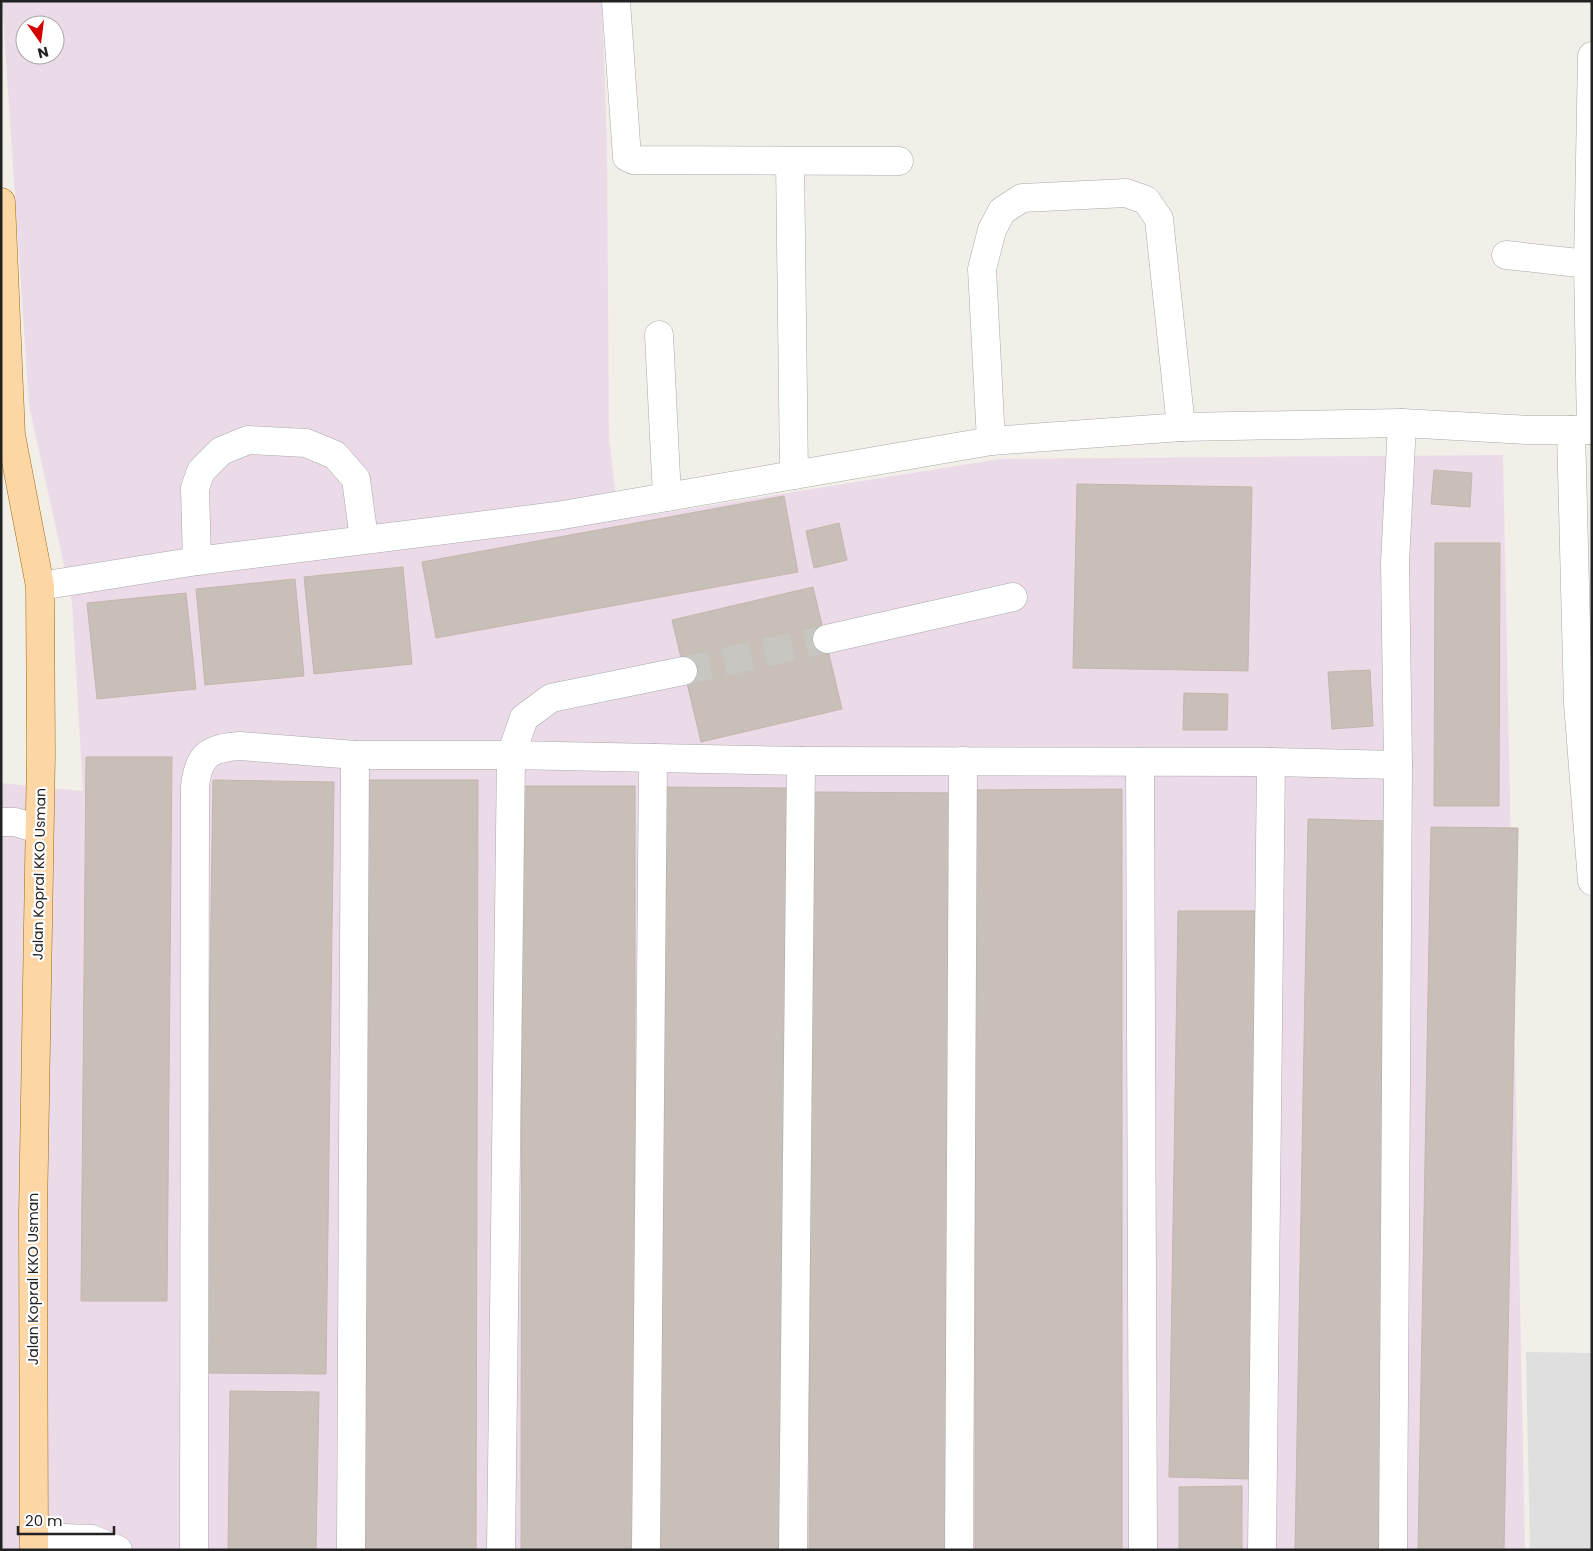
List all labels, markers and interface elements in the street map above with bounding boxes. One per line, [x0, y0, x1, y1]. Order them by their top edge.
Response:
north arrow [15, 15, 65, 65]
text: N [36, 42, 51, 64]
street label: Jalan Kopral KKO Usman [27, 788, 51, 960]
street label: Jalan Kopral KKO Usman [23, 1193, 43, 1365]
scale bar [18, 1504, 114, 1536]
text: 20 m [25, 1510, 63, 1531]

